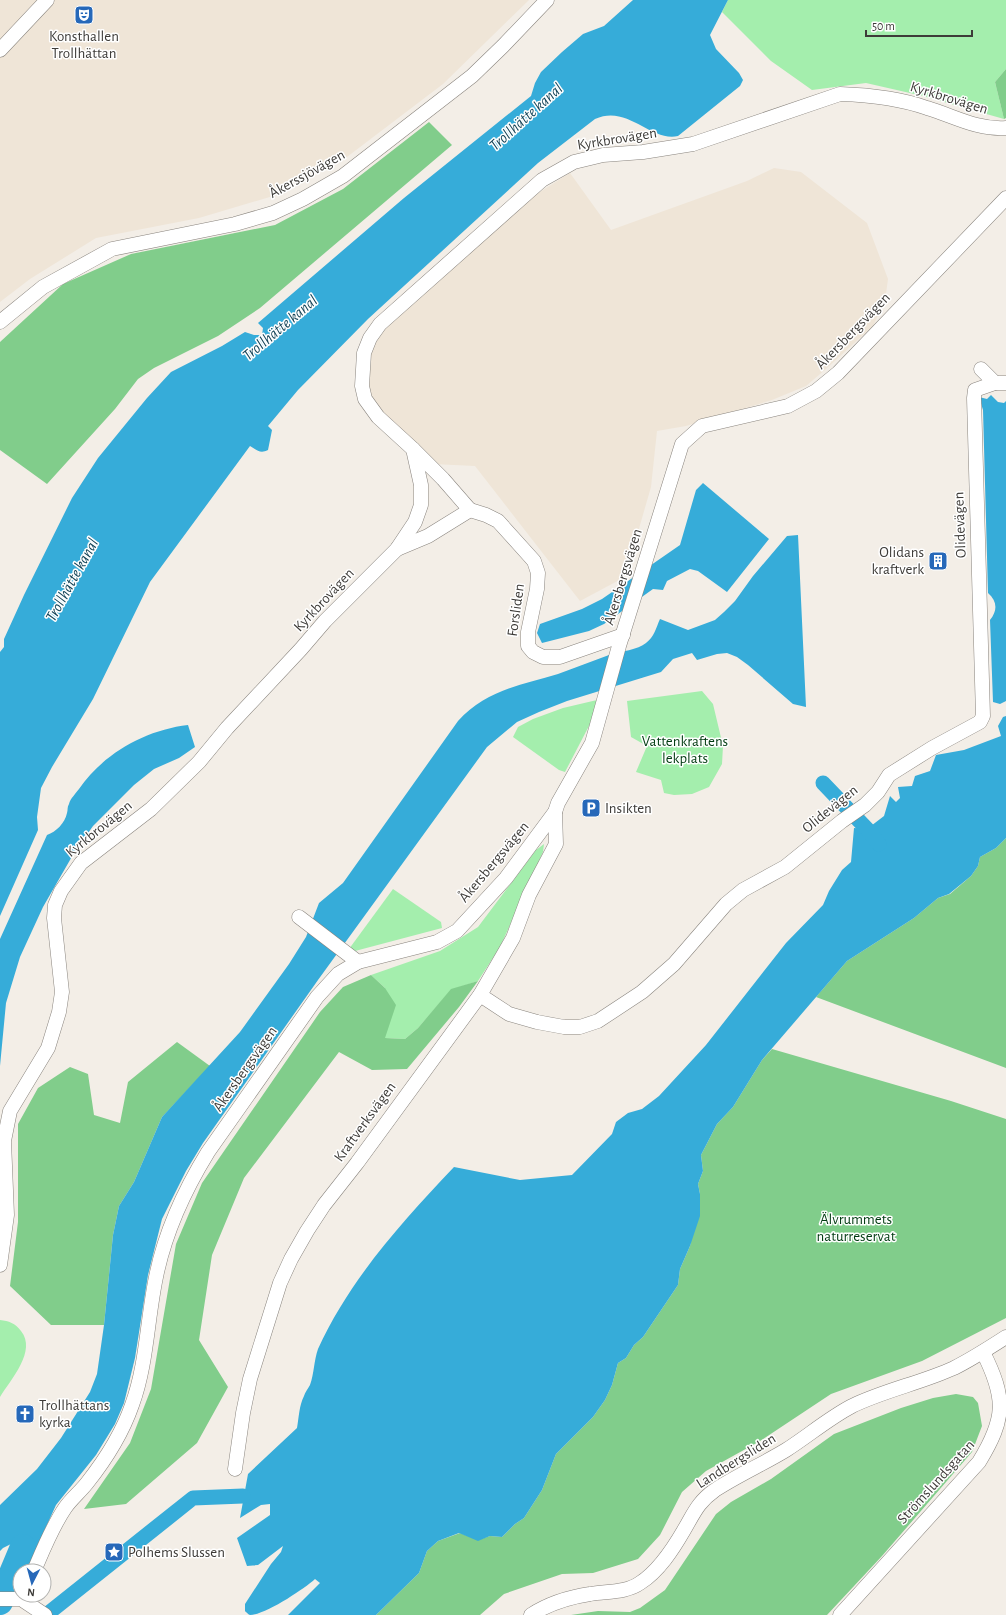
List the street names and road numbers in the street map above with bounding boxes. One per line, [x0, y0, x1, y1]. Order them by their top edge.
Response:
street label: Kyrkbrovägen [908, 79, 990, 117]
street label: Kyrkbrovägen [576, 125, 658, 153]
street label: Åkerssjövägen [266, 146, 347, 201]
street label: Åkersbergsvägen [812, 289, 893, 372]
street label: Olidevägen [951, 491, 969, 559]
street label: Åkersbergsvägen [600, 527, 645, 627]
street label: Kyrkbrovägen [291, 565, 357, 635]
street label: Forsliden [505, 583, 527, 637]
street label: Olidevägen [799, 782, 861, 836]
street label: Kyrkbrovägen [63, 798, 135, 860]
street label: Åkersbergsvägen [455, 818, 532, 905]
street label: Åkersbergsvägen [209, 1023, 280, 1114]
street label: Kraftverksvägen [331, 1079, 399, 1165]
street label: Landbergsliden [694, 1431, 778, 1491]
street label: Strömslundsgatan [895, 1437, 977, 1527]

